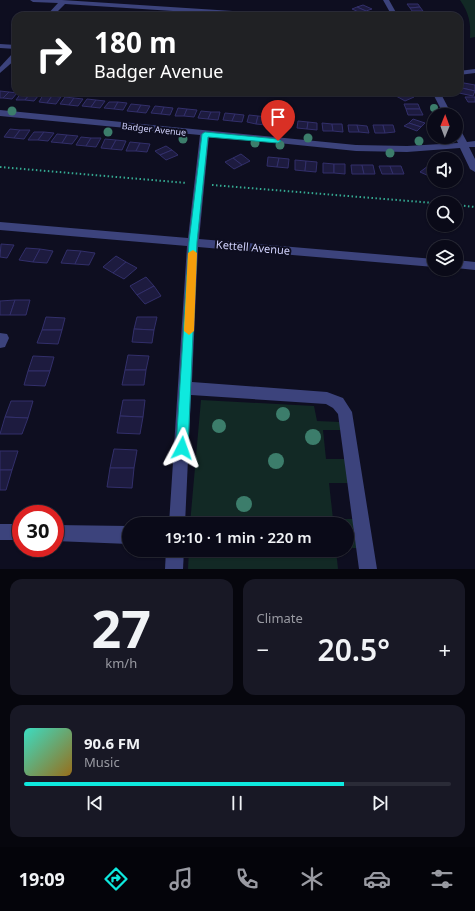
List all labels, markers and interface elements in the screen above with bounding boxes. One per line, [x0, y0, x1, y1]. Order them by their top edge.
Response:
text: 180 m [94, 23, 177, 61]
icon: right [28, 28, 80, 80]
text: Badger Avenue [94, 59, 223, 83]
pin [261, 100, 295, 141]
icon: arrive [267, 106, 289, 128]
north arrow [427, 108, 463, 144]
map controls [427, 108, 463, 276]
street label: Badger Avenue [121, 119, 187, 139]
button: sound [427, 152, 463, 188]
button: search [427, 196, 463, 232]
street label: Kettell Avenue [215, 236, 291, 258]
button: layers [427, 240, 463, 276]
position arrow [161, 427, 203, 469]
speed limit sign: 30 [12, 505, 64, 557]
text: 19:10 · 1 min · 220 m [164, 527, 312, 547]
text: 27 [92, 592, 151, 663]
text: Climate [257, 609, 303, 627]
text: 20.5° [317, 629, 390, 670]
text: − [257, 634, 269, 664]
text: + [438, 634, 451, 664]
text: km/h [105, 654, 137, 672]
text: 90.6 FM [84, 733, 140, 753]
text: Music [84, 753, 120, 771]
icon: previous [84, 792, 106, 814]
icon: pause [226, 792, 248, 814]
icon: next [369, 792, 391, 814]
icon: directions [102, 865, 130, 893]
icon: music [167, 865, 195, 893]
icon: phone [233, 865, 261, 893]
icon: climate [298, 865, 326, 893]
icon: car [363, 865, 391, 893]
icon: filters [428, 865, 456, 893]
text: 19:09 [19, 867, 65, 891]

